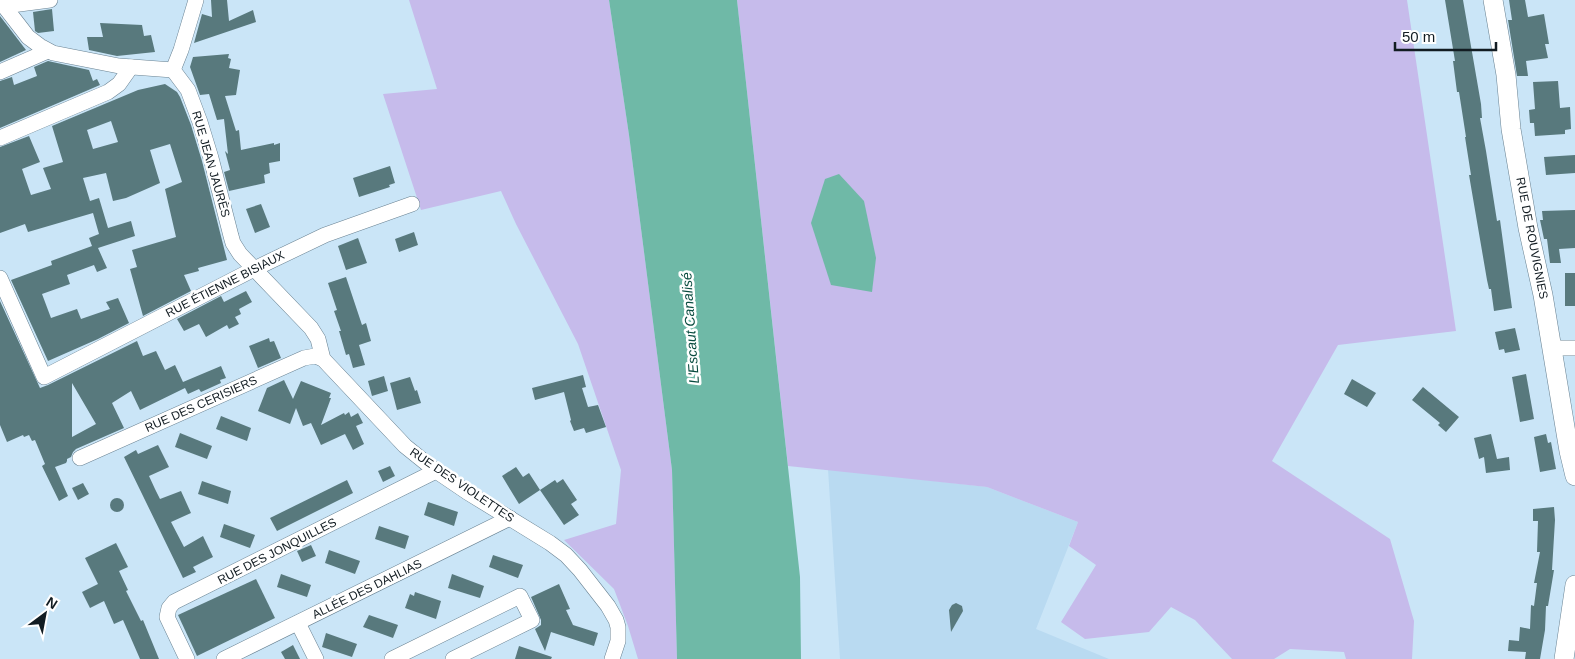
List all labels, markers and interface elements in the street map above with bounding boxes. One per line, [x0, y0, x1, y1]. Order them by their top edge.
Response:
scale bar [1395, 20, 1496, 52]
text: 50 m [1402, 28, 1435, 45]
street label: RUE JEAN JAURÈS [189, 109, 234, 219]
street label: RUE DE ROUVIGNIES [1513, 176, 1551, 300]
street label: RUE ÉTIENNE BISIAUX [163, 247, 287, 320]
water label: L'Escaut Canalisé [678, 272, 702, 384]
street label: RUE DES CERISIERS [143, 373, 259, 435]
street label: RUE DES VIOLETTES [407, 445, 517, 525]
street label: RUE DES JONQUILLES [215, 515, 339, 587]
street label: ALLÉE DES DAHLIAS [310, 555, 424, 622]
north arrow [20, 589, 70, 639]
text: N [43, 594, 60, 612]

